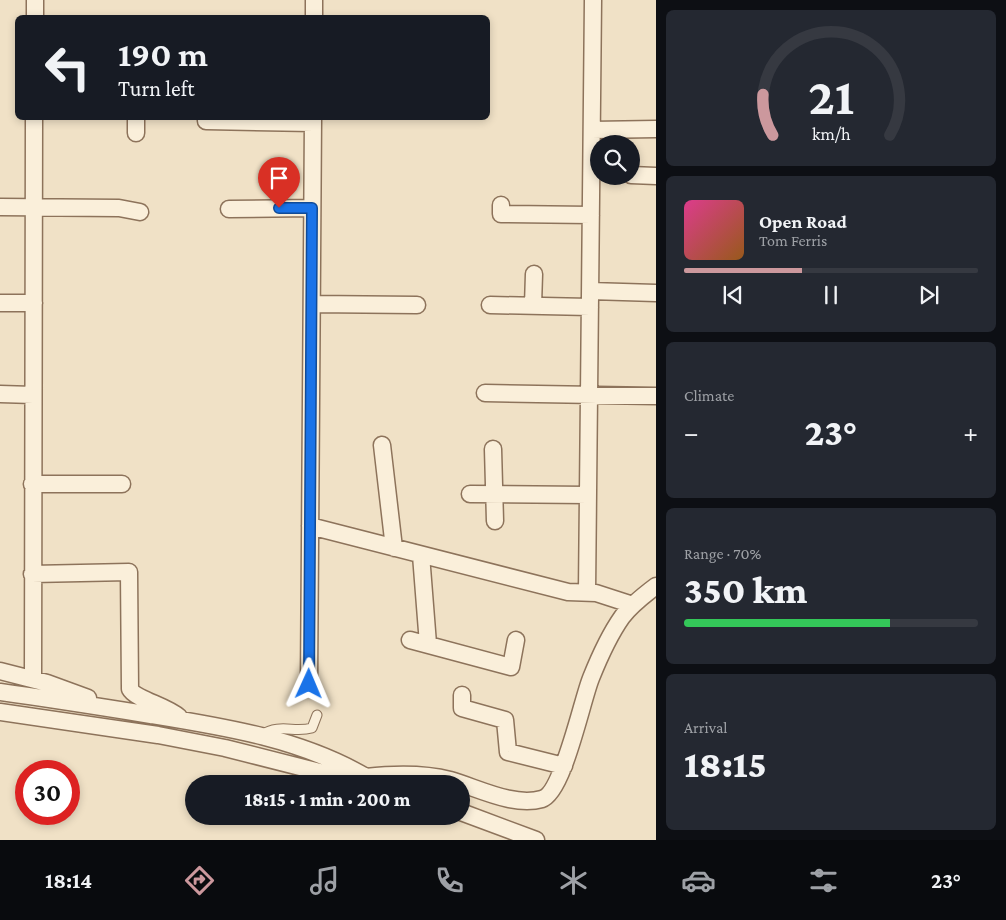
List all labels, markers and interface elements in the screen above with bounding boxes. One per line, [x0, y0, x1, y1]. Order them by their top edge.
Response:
icon: left [35, 35, 100, 100]
text: 190 m [118, 35, 208, 74]
text: 21 [808, 67, 854, 125]
text: Turn left [118, 76, 195, 101]
text: km/h [812, 124, 851, 144]
map controls [590, 135, 640, 185]
button: search [590, 135, 640, 185]
pin [258, 157, 300, 208]
icon: arrive [265, 164, 293, 192]
text: Open Road [759, 211, 847, 232]
text: Tom Ferris [759, 232, 827, 249]
icon: previous [719, 281, 747, 309]
icon: pause [817, 281, 845, 309]
icon: next [915, 281, 943, 309]
text: Climate [684, 387, 734, 404]
text: 23° [804, 411, 858, 453]
text: − [684, 417, 699, 448]
text: + [963, 417, 978, 448]
text: Range · 70% [684, 545, 761, 562]
text: 350 km [684, 569, 807, 611]
position arrow [282, 657, 334, 709]
text: Arrival [684, 719, 728, 736]
text: 18:15 [684, 743, 767, 785]
speed limit sign: 30 [15, 760, 80, 825]
text: 18:15 · 1 min · 200 m [245, 789, 410, 810]
icon: directions [182, 863, 217, 898]
icon: music [307, 863, 342, 898]
icon: phone [432, 863, 467, 898]
icon: climate [556, 863, 591, 898]
icon: car [681, 863, 716, 898]
icon: filters [806, 863, 841, 898]
text: 18:14 [45, 868, 92, 893]
text: 23° [931, 868, 961, 893]

